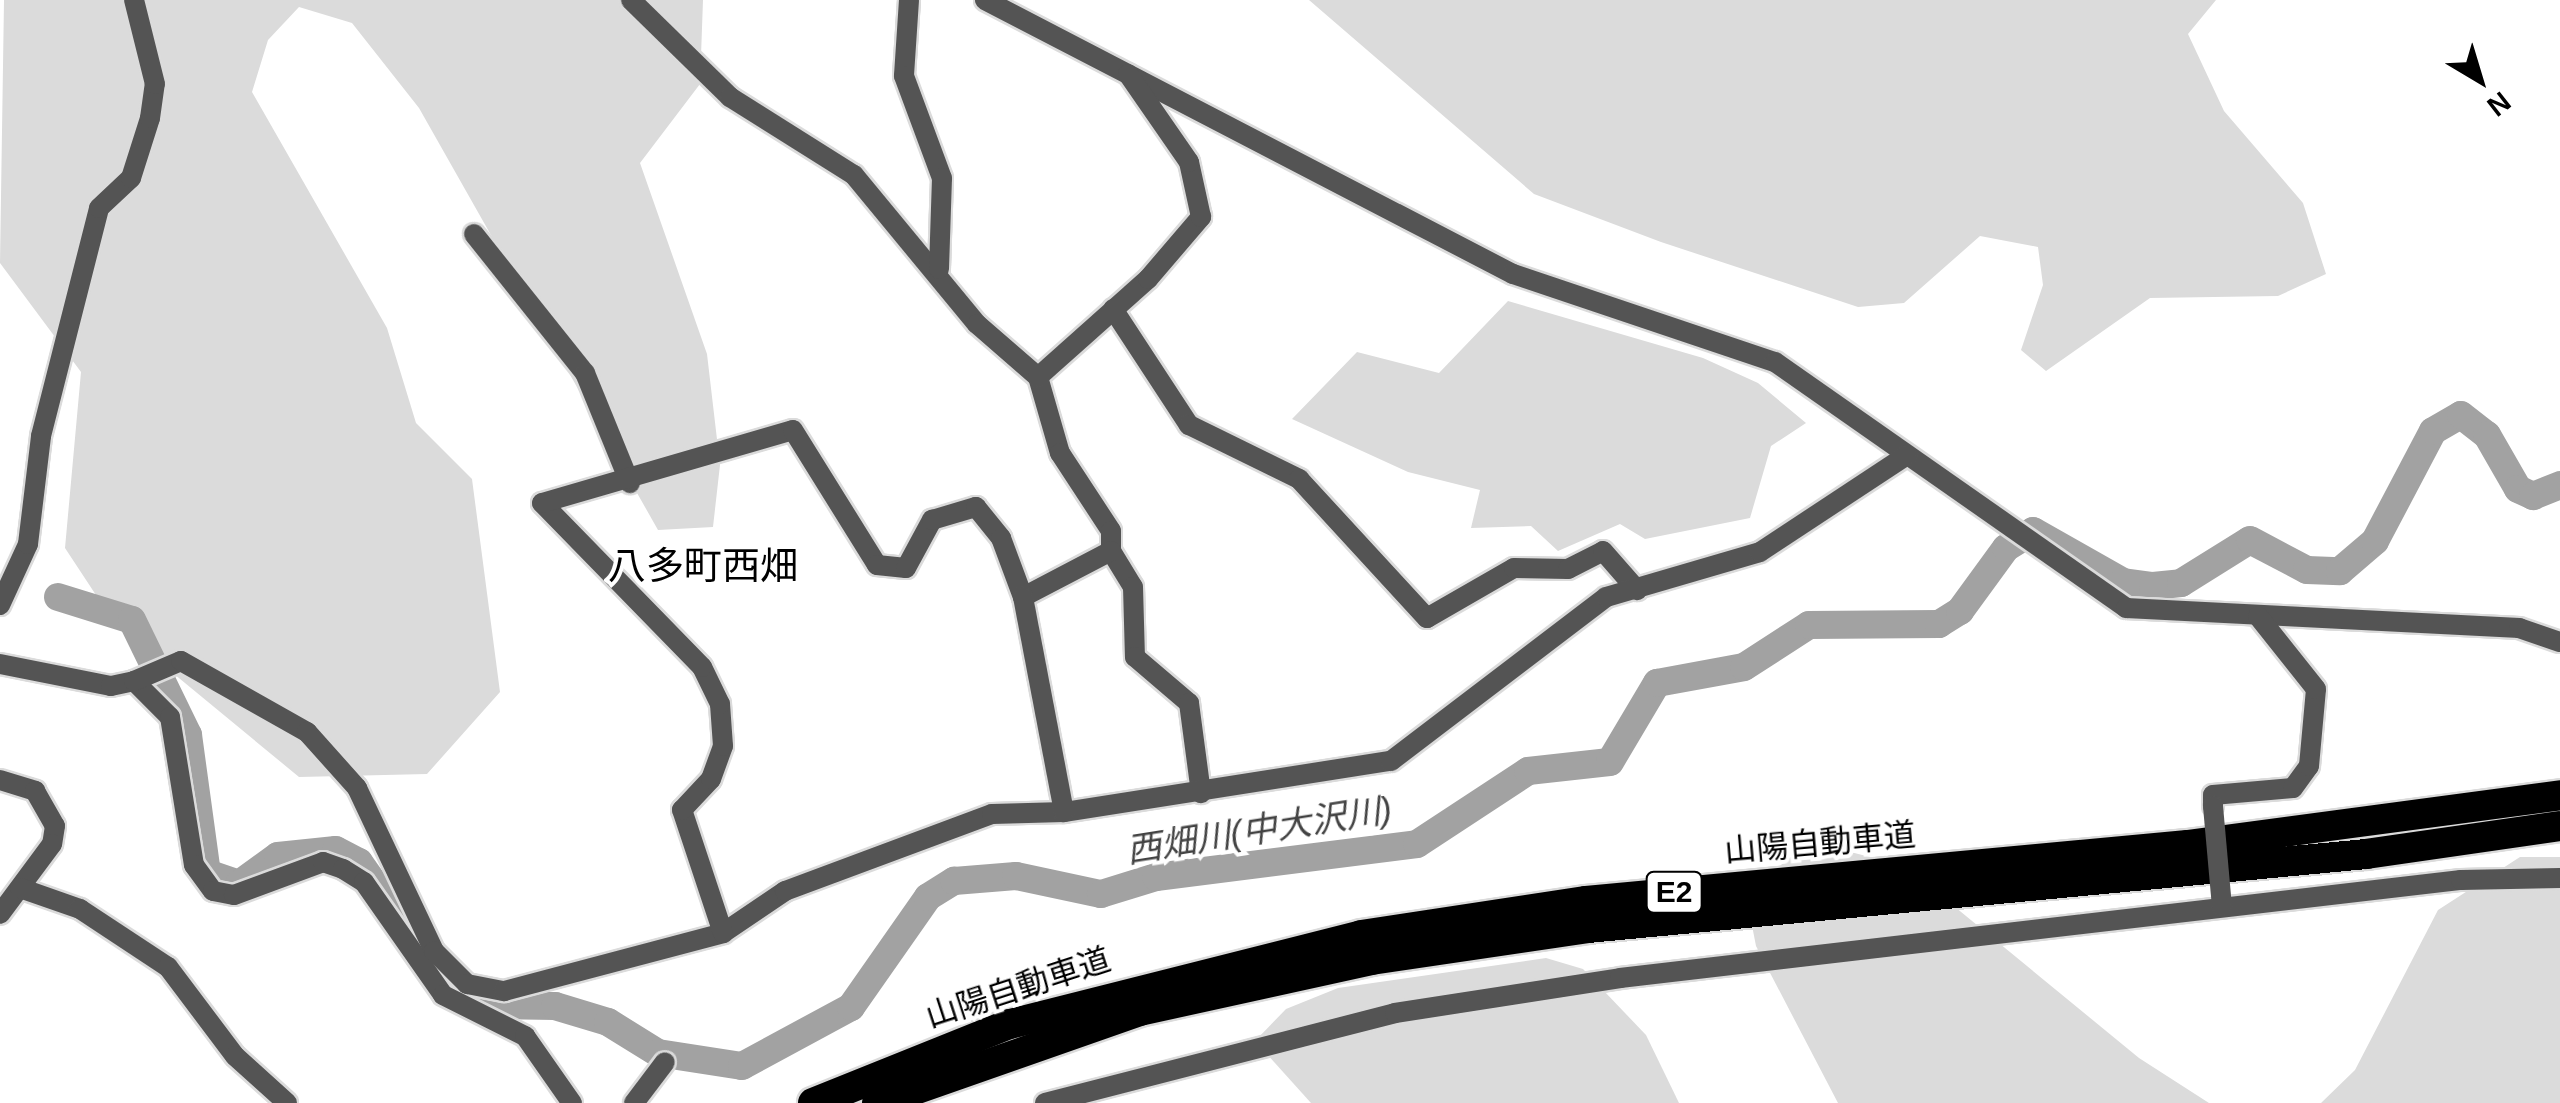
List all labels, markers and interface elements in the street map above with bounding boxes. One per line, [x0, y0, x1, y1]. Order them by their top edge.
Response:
north arrow [2430, 30, 2530, 130]
text: N [2481, 86, 2516, 122]
district label: 八多町西畑 [608, 544, 798, 590]
water label: 西畑川(中大沢川) [1123, 788, 1395, 872]
street label: 山陽自動車道 [1723, 816, 1917, 870]
road number: E2 [1644, 867, 1704, 917]
street label: 山陽自動車道 [921, 940, 1115, 1036]

